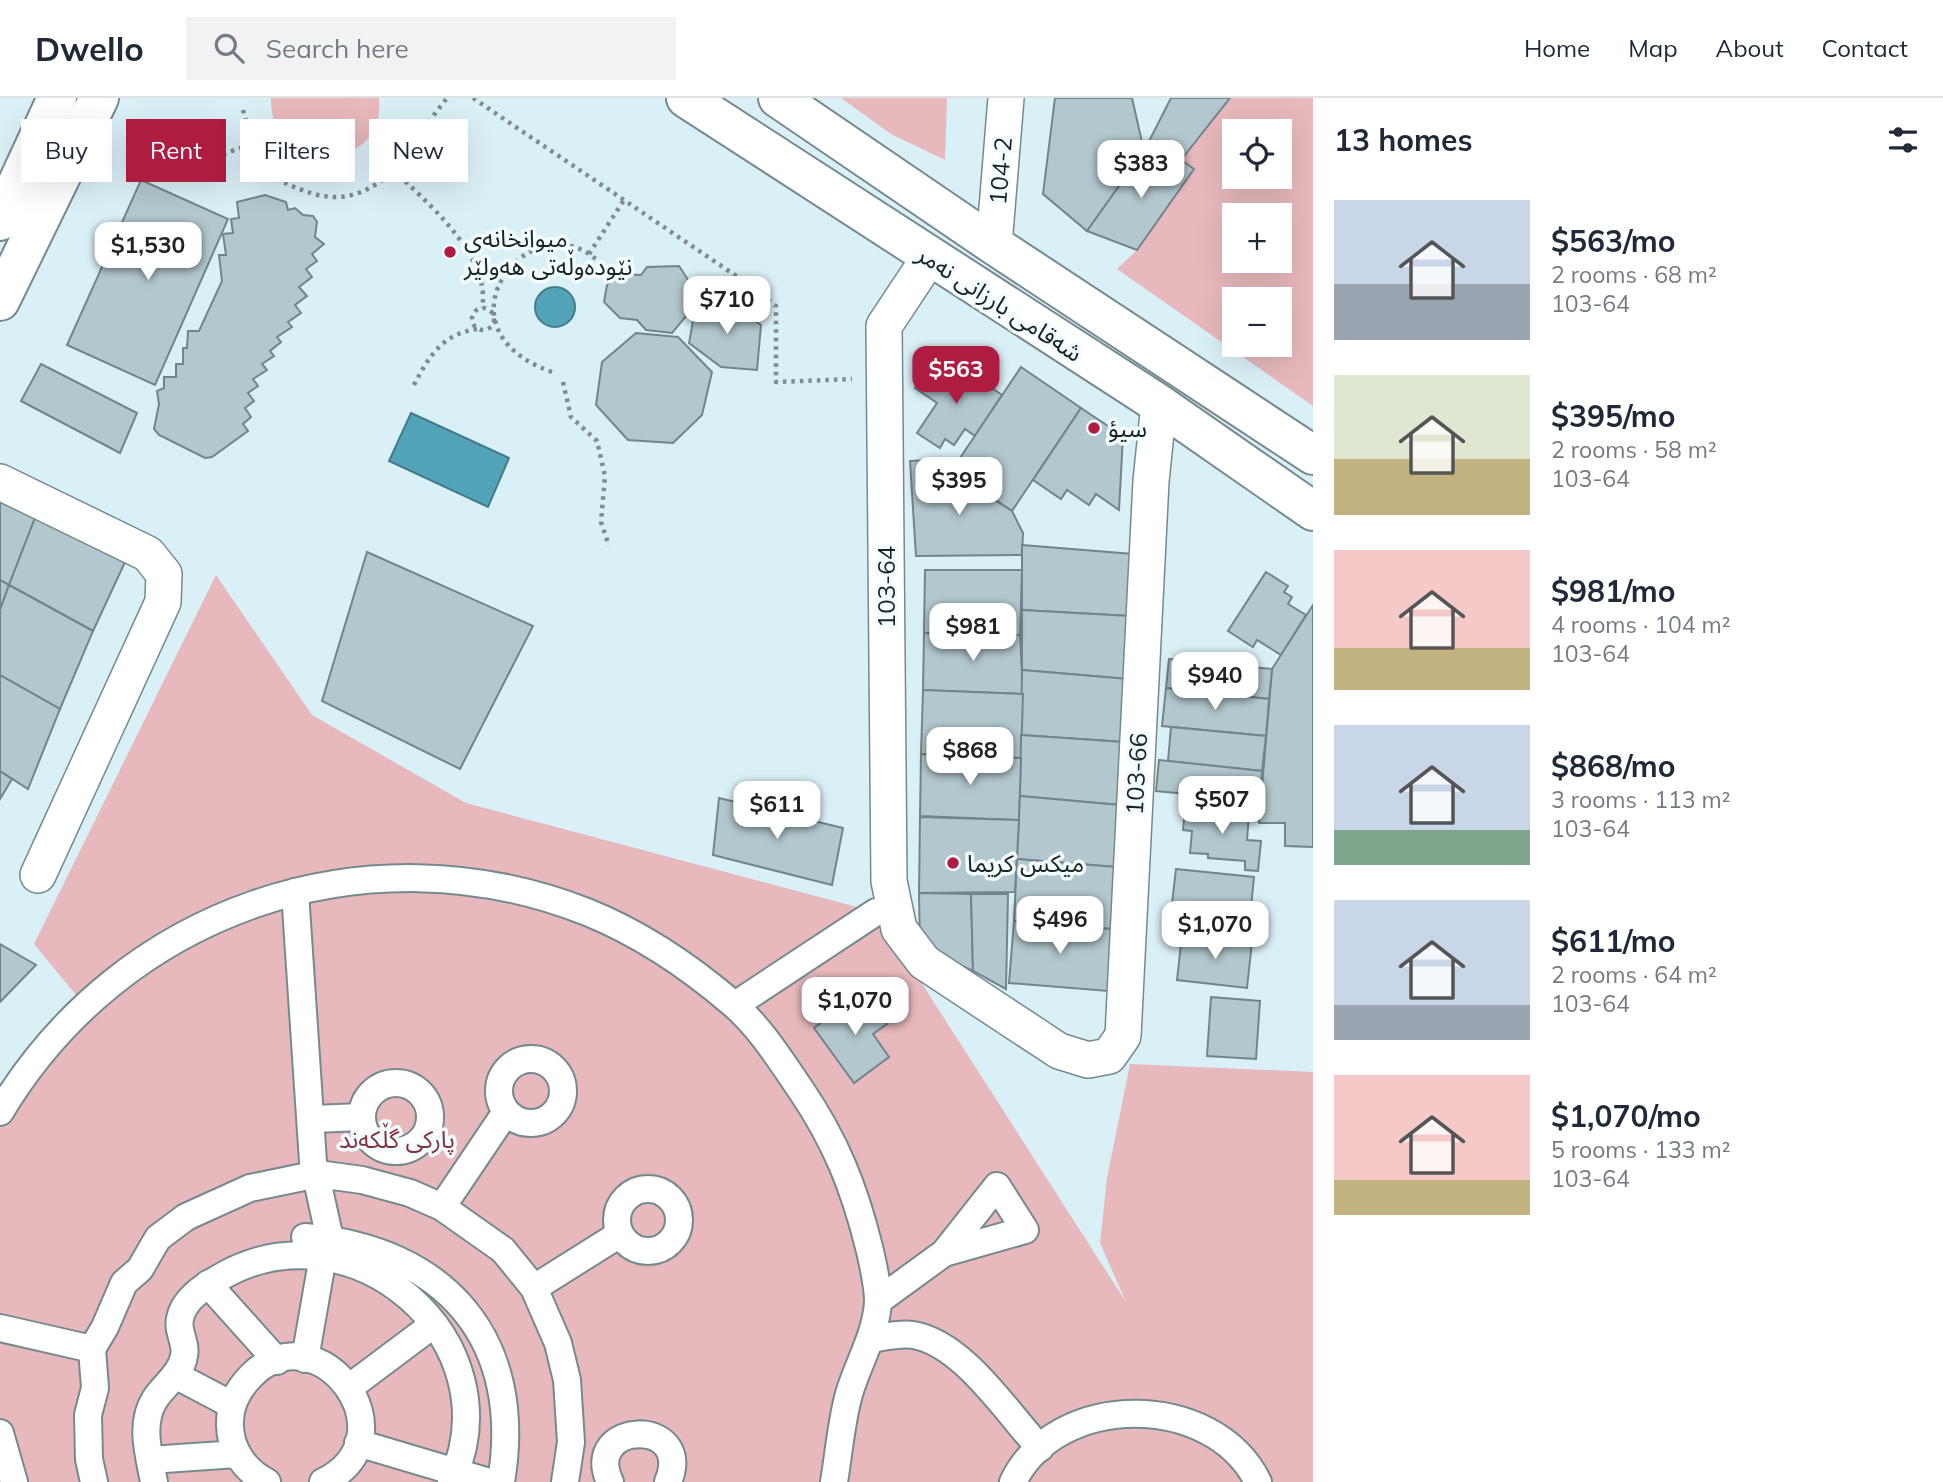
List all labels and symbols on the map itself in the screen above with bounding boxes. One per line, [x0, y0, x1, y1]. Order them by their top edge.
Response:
street label: 104-2 [982, 136, 1018, 206]
pin: $383 [1100, 140, 1182, 200]
pin: $1,530 [91, 222, 205, 282]
place label: میوانخانەی نێودەوڵەتی هەولێر [463, 223, 633, 281]
street label: شەقامی بارزانی نەمر [911, 238, 1088, 368]
marker: میوانخانەی نێودەوڵەتی هەولێر [442, 244, 458, 260]
pin: $710 [686, 276, 768, 336]
pin: $563 [915, 346, 997, 406]
place label: سيؤ [1108, 413, 1147, 443]
marker: سيؤ [1086, 420, 1102, 436]
pin: $395 [918, 458, 1000, 517]
street label: 103-64 [871, 546, 901, 628]
pin: $981 [932, 603, 1014, 663]
pin: $940 [1174, 652, 1256, 712]
pin: $868 [929, 728, 1011, 787]
street label: 103-66 [1119, 732, 1153, 816]
pin: $507 [1181, 776, 1263, 836]
pin: $611 [736, 782, 818, 841]
place label: ميكس كريما [967, 848, 1084, 878]
marker: ميكس كريما [945, 855, 961, 871]
pin: $496 [1019, 896, 1101, 956]
pin: $1,070 [1158, 902, 1272, 961]
pin: $1,070 [798, 978, 912, 1037]
park label: پارکی گڵکەند [339, 1122, 455, 1155]

